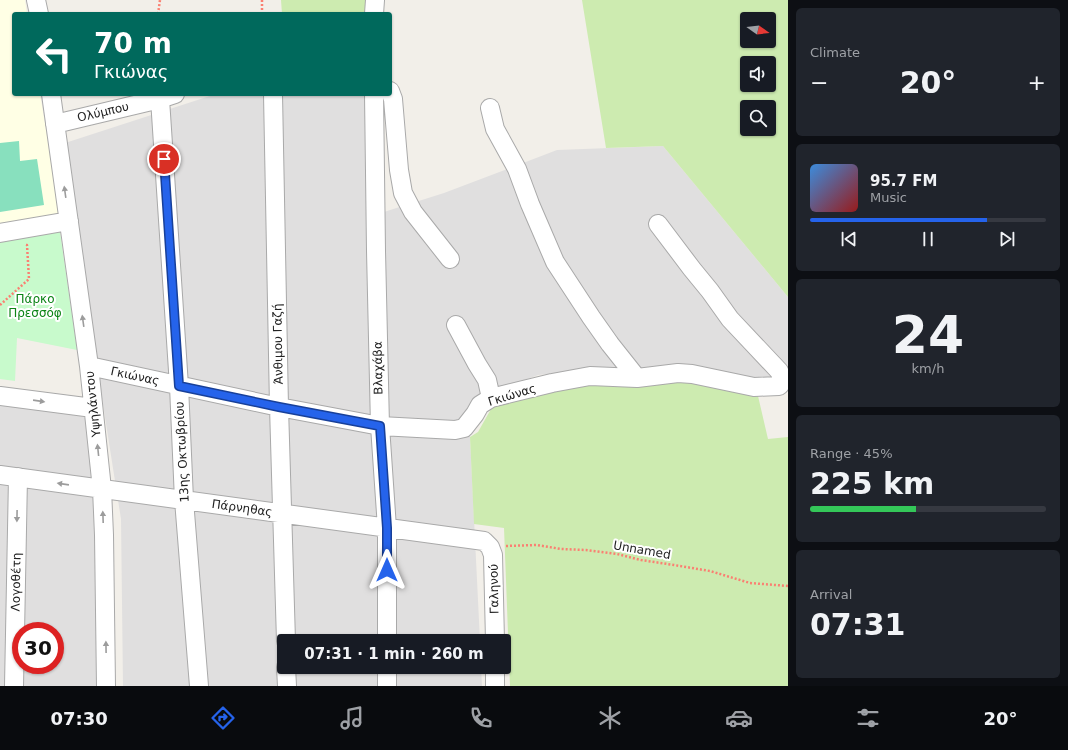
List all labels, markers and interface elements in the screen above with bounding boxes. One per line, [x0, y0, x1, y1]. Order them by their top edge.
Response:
north arrow [740, 12, 776, 48]
map controls [740, 12, 776, 136]
text: 70 m [94, 27, 172, 60]
icon: left [28, 28, 80, 80]
text: Climate [810, 45, 860, 60]
button: sound [740, 56, 776, 92]
text: Γκιώνας [94, 61, 168, 82]
text: 20° [900, 65, 956, 100]
text: − [810, 70, 828, 95]
text: + [1028, 70, 1046, 95]
street label: Ολύμπου [76, 99, 130, 125]
button: search [740, 100, 776, 136]
pin [147, 142, 181, 176]
icon: arrive [153, 148, 175, 170]
text: 95.7 FM [870, 172, 937, 190]
one-way arrow [62, 186, 68, 198]
text: Music [870, 190, 907, 205]
icon: previous [838, 228, 860, 250]
icon: pause [917, 228, 939, 250]
icon: next [996, 228, 1018, 250]
park label: Πάρκο Πρεσσόφ [8, 292, 62, 320]
street label: Άνθιμου Γαζή [270, 303, 286, 385]
text: 24 [892, 305, 964, 365]
one-way arrow [80, 315, 86, 327]
street label: Βλαχάβα [371, 341, 385, 395]
text: km/h [912, 361, 944, 376]
street label: Γκιώνας [109, 364, 161, 388]
street label: Υψηλάντου [83, 370, 104, 439]
street label: Γκιώνας [486, 381, 538, 409]
one-way arrow [33, 398, 45, 404]
street label: 13ης Οκτωβρίου [172, 401, 192, 503]
one-way arrow [95, 444, 101, 456]
text: Range · 45% [810, 446, 893, 461]
text: 225 km [810, 466, 934, 501]
one-way arrow [57, 481, 69, 487]
street label: Πάρνηθας [211, 497, 273, 519]
one-way arrow [14, 510, 20, 523]
one-way arrow [100, 510, 106, 523]
street label: Unnamed [612, 538, 672, 562]
position arrow [366, 549, 408, 591]
street label: Λογοθέτη [8, 553, 24, 611]
street label: Γαληνού [487, 564, 501, 614]
text: Arrival [810, 587, 852, 602]
text: 07:31 [810, 607, 906, 642]
speed limit sign: 30 [12, 622, 64, 674]
one-way arrow [102, 641, 109, 653]
text: 07:31 · 1 min · 260 m [304, 645, 484, 663]
icon: directions [209, 704, 237, 732]
icon: music [338, 704, 366, 732]
icon: phone [467, 704, 495, 732]
icon: climate [596, 704, 624, 732]
icon: car [725, 704, 753, 732]
icon: filters [854, 704, 882, 732]
text: 07:30 [51, 708, 108, 729]
text: 20° [983, 708, 1017, 729]

